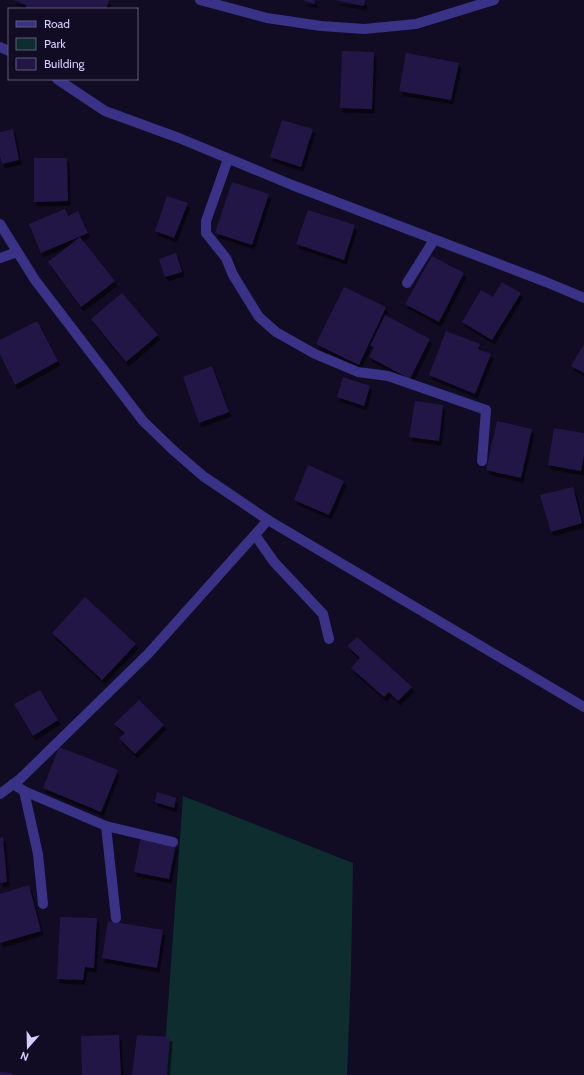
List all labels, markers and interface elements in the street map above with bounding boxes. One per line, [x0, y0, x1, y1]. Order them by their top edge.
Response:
legend [8, 8, 138, 80]
text: Road [44, 16, 70, 31]
text: Park [44, 36, 66, 51]
text: Building [44, 56, 86, 71]
north arrow [8, 1027, 48, 1067]
text: N [19, 1048, 31, 1064]

